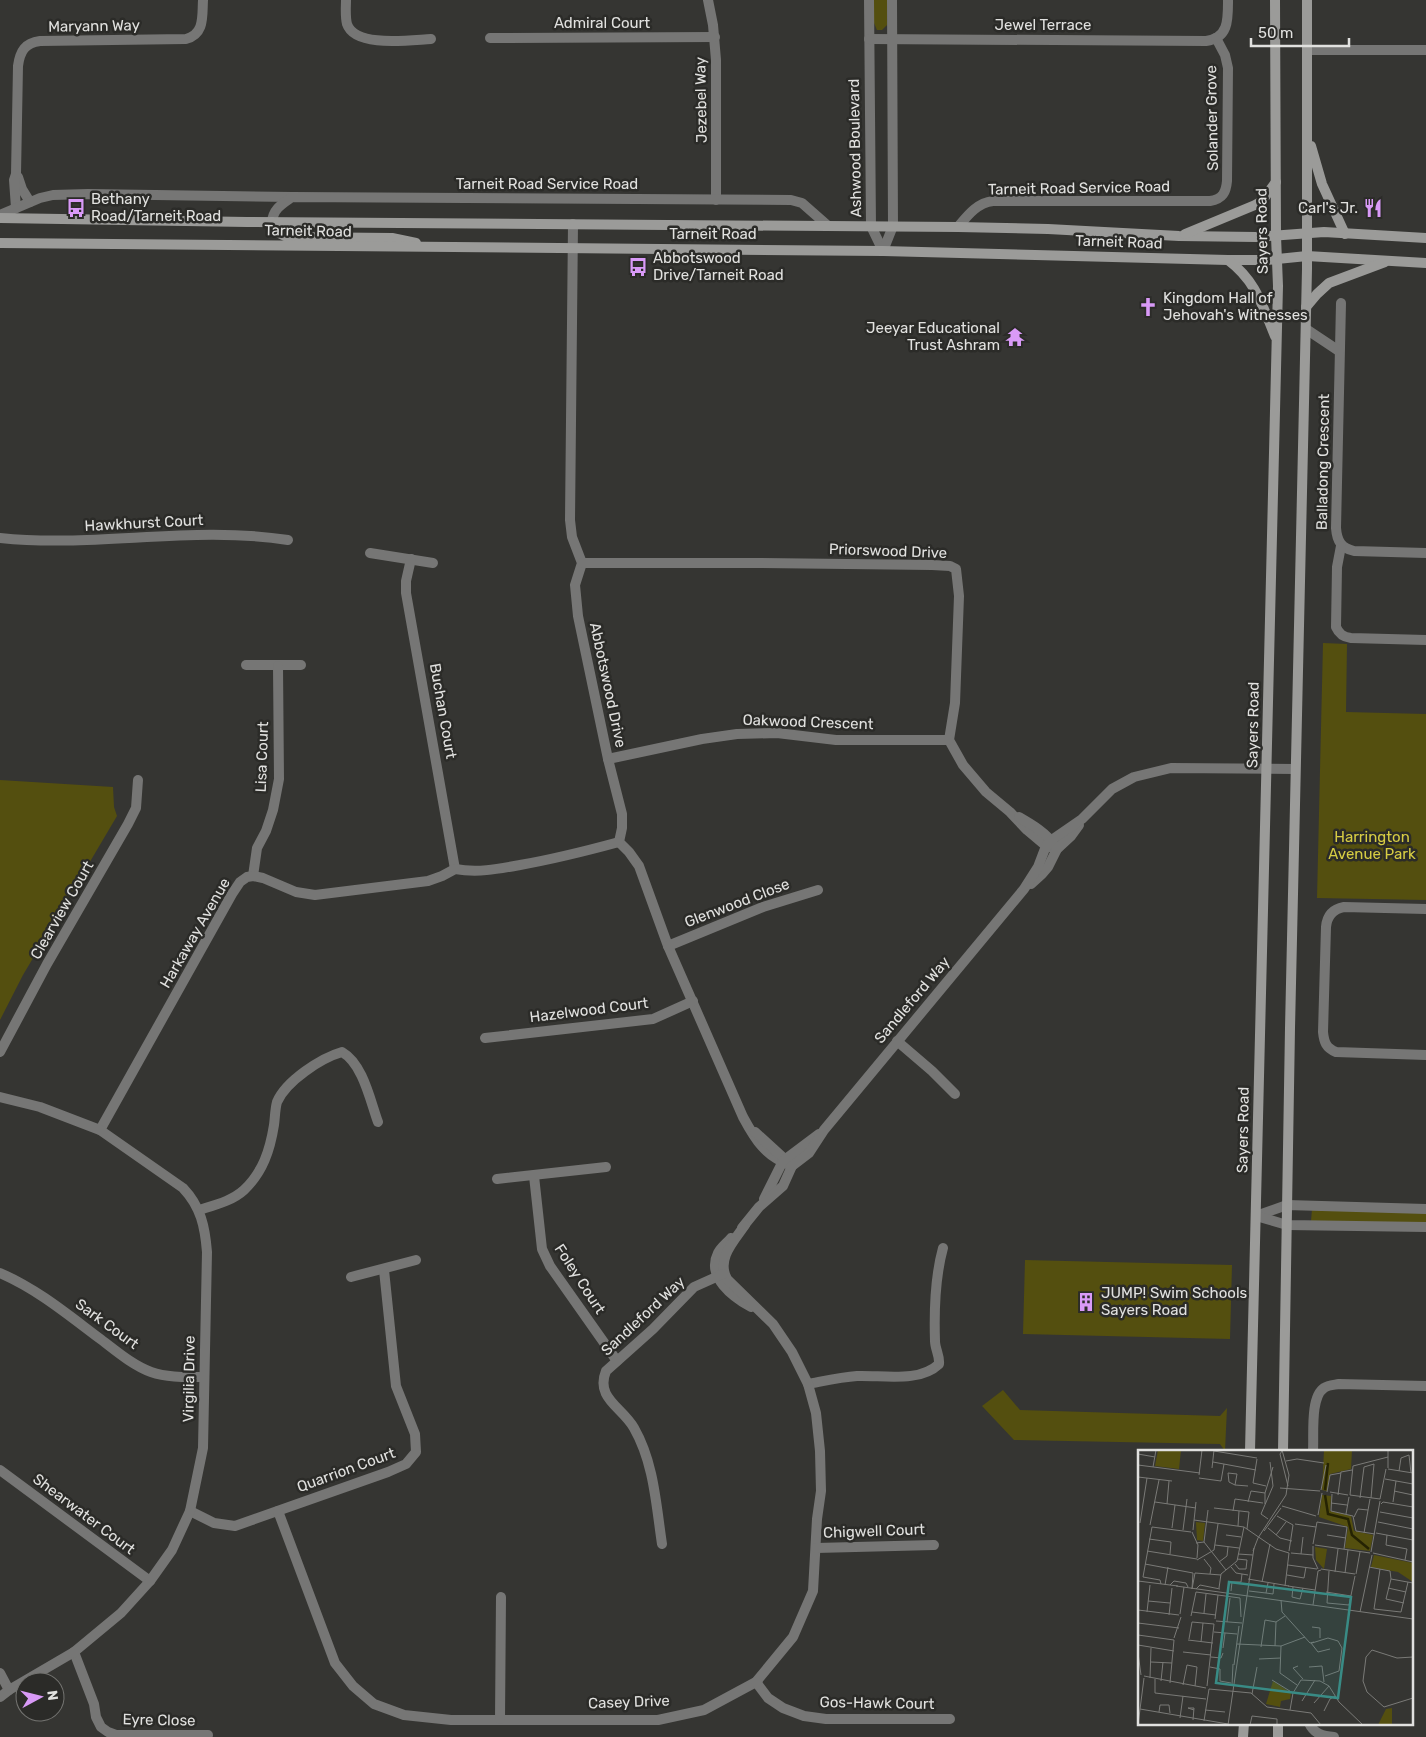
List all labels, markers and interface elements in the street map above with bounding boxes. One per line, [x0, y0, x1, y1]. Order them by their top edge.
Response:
street label: Admiral Court [554, 14, 650, 32]
scale bar [1251, 15, 1348, 47]
street label: Maryann Way [48, 16, 140, 36]
street label: Jewel Terrace [995, 16, 1091, 34]
text: 50 m [1258, 24, 1293, 42]
street label: Jezebel Way [691, 57, 711, 143]
street label: Solander Grove [1202, 65, 1222, 171]
street label: Ashwood Boulevard [845, 79, 865, 217]
street label: Tarneit Road Service Road [456, 175, 638, 193]
street label: Tarneit Road Service Road [988, 177, 1170, 199]
street label: Sayers Road [1252, 188, 1272, 274]
place label: Bethany Road/Tarneit Road [91, 190, 221, 225]
bus stop icon: Bethany Road/Tarneit Road [65, 197, 87, 219]
restaurant icon: Carl's Jr. [1362, 197, 1384, 219]
place label: Carl's Jr. [1298, 199, 1358, 217]
street label: Tarneit Road [264, 221, 352, 241]
street label: Tarneit Road [669, 225, 757, 243]
street label: Tarneit Road [1075, 231, 1163, 253]
place label: Abbotswood Drive/Tarneit Road [653, 249, 784, 284]
bus stop icon: Abbotswood Drive/Tarneit Road [627, 256, 649, 278]
place label: Kingdom Hall of Jehovah's Witnesses [1163, 289, 1308, 324]
church icon: Kingdom Hall of Jehovah's Witnesses [1137, 296, 1159, 318]
place label: Jeeyar Educational Trust Ashram [866, 319, 1000, 354]
temple icon: Jeeyar Educational Trust Ashram [1004, 326, 1026, 348]
street label: Balladong Crescent [1313, 394, 1333, 530]
street label: Hawkhurst Court [84, 511, 204, 535]
street label: Priorswood Drive [828, 540, 948, 562]
street label: Abbotswood Drive [586, 621, 630, 749]
street label: Buchan Court [426, 662, 460, 760]
street label: Sayers Road [1243, 682, 1263, 768]
street label: Oakwood Crescent [742, 711, 874, 733]
street label: Lisa Court [252, 721, 272, 793]
park label: Harrington Avenue Park [1328, 828, 1416, 863]
street label: Clearview Court [27, 857, 98, 962]
street label: Harkaway Avenue [156, 875, 234, 991]
street label: Glenwood Close [682, 875, 792, 931]
street label: Sandleford Way [870, 953, 954, 1047]
street label: Hazelwood Court [529, 994, 649, 1026]
street label: Sayers Road [1233, 1087, 1253, 1173]
street label: Foley Court [551, 1241, 609, 1317]
street label: Sandleford Way [597, 1273, 689, 1359]
place label: JUMP! Swim Schools Sayers Road [1101, 1284, 1248, 1319]
building icon: JUMP! Swim Schools Sayers Road [1075, 1291, 1097, 1313]
street label: Sark Court [72, 1295, 142, 1353]
street label: Virgilia Drive [179, 1335, 199, 1423]
street label: Quarrion Court [294, 1444, 398, 1496]
inset map [1138, 1450, 1414, 1724]
street label: Shearwater Court [29, 1470, 139, 1558]
street label: Chigwell Court [823, 1520, 925, 1542]
north arrow [15, 1672, 65, 1722]
text: N [43, 1689, 61, 1702]
street label: Casey Drive [588, 1692, 670, 1712]
street label: Gos-Hawk Court [819, 1693, 935, 1713]
street label: Eyre Close [122, 1710, 196, 1730]

